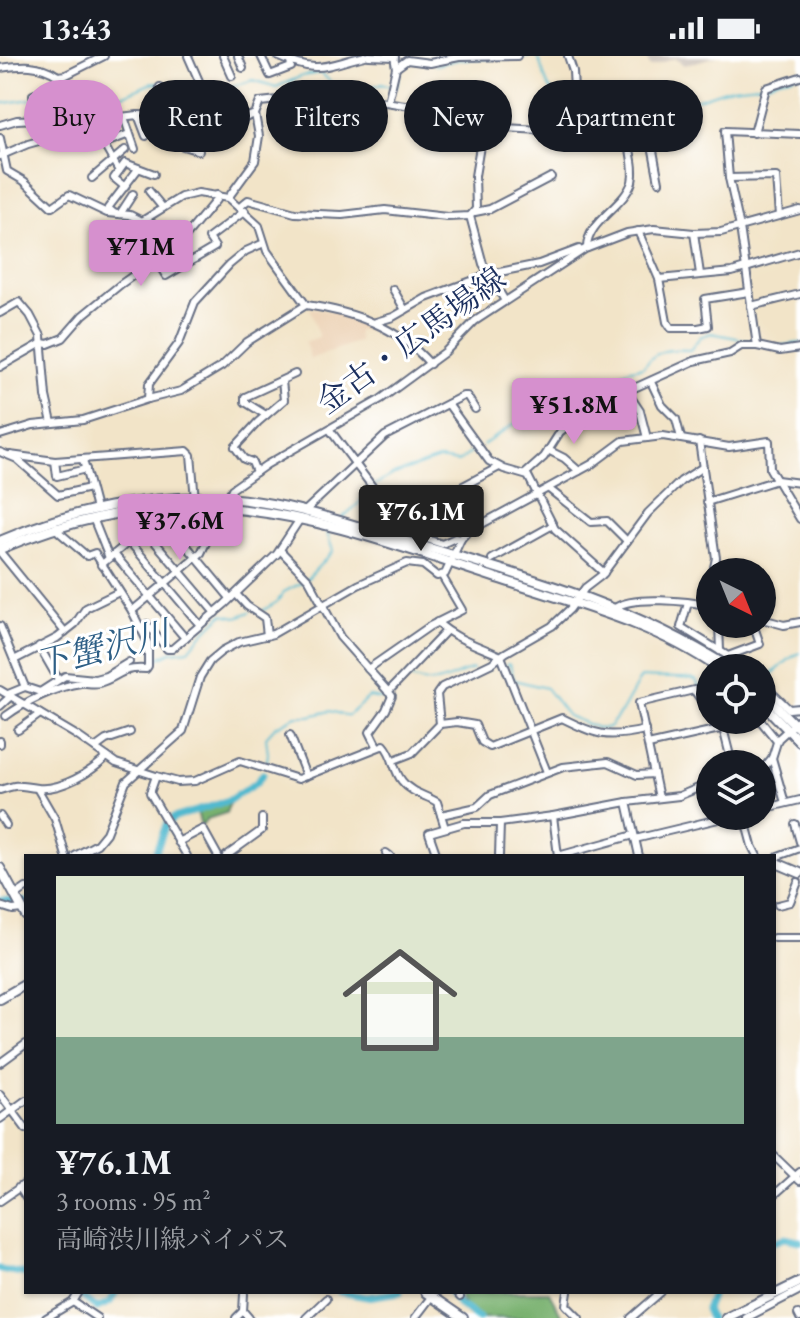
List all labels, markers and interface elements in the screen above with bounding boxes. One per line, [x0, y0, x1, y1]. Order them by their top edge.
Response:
text: 13:43 [40, 9, 112, 48]
chip: Buy [24, 80, 123, 152]
chip: Rent [139, 80, 250, 152]
chip: Filters [266, 80, 388, 152]
chip: New [404, 80, 512, 152]
chip: Apartment [528, 80, 703, 152]
pin: ¥71M [94, 220, 188, 288]
text: ¥71M [107, 229, 175, 263]
street label: 金古・広馬場線 [308, 257, 514, 423]
pin: ¥51.8M [509, 378, 639, 446]
text: ¥51.8M [530, 387, 618, 421]
pin: ¥76.1M [356, 485, 486, 553]
pin: ¥37.6M [115, 494, 245, 562]
text: ¥76.1M [377, 494, 465, 528]
text: ¥37.6M [136, 503, 224, 537]
north arrow [696, 558, 776, 638]
map controls [696, 558, 776, 830]
water label: 下蟹沢川 [31, 609, 177, 686]
button: locate [696, 654, 776, 734]
button: layers [696, 750, 776, 830]
icon: home [328, 928, 472, 1072]
text: ¥76.1M [56, 1140, 172, 1184]
text: 3 rooms · 95 m² [56, 1184, 211, 1218]
text: 高崎渋川線バイパス [56, 1222, 289, 1256]

